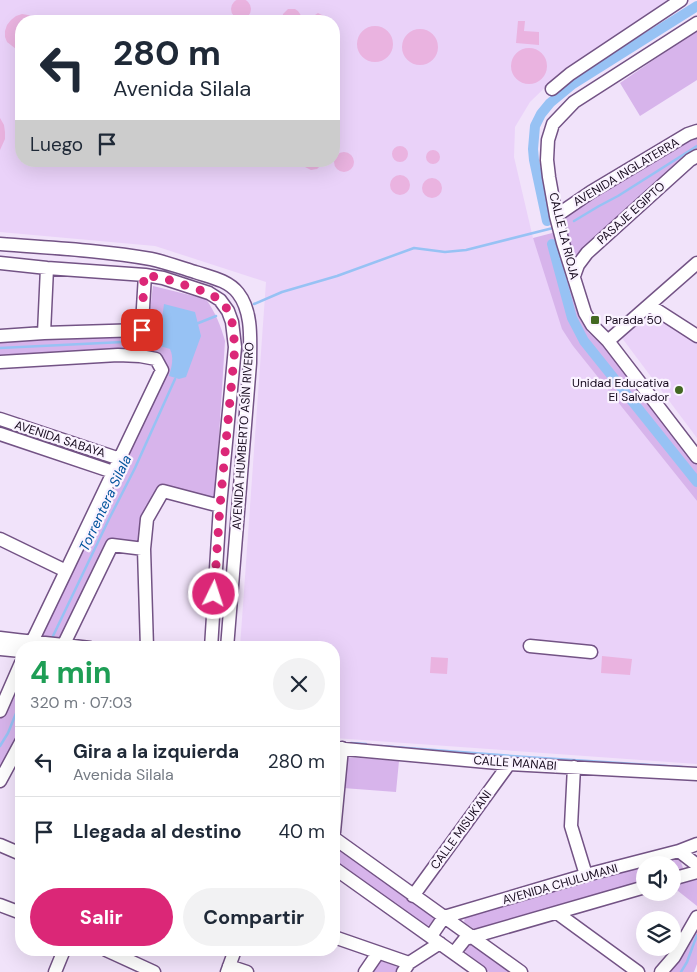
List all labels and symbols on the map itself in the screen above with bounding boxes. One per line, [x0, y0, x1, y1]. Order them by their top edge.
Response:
street label: AVENIDA INGLATERRA [570, 134, 682, 210]
street label: PASAJE EGIPTO [594, 178, 668, 248]
street label: CALLE LA RIOJA [545, 191, 583, 281]
pin [121, 309, 163, 351]
place label: Parada 50 [605, 312, 662, 328]
marker: Parada 50 [589, 314, 601, 326]
street label: AVENIDA HUMBERTO ASÍN RIVERO [228, 342, 258, 530]
place label: Unidad Educativa El Salvador [572, 375, 670, 405]
marker: Unidad Educativa El Salvador [673, 384, 685, 396]
street label: AVENIDA SABAYA [12, 417, 108, 461]
water label: Torrentera Silala [75, 452, 135, 554]
position arrow [187, 567, 239, 619]
street label: CALLE MANABI [473, 752, 557, 774]
street label: CALLE MISUK'ANI [427, 787, 495, 873]
street label: AVENIDA CHULUMANI [501, 860, 619, 908]

